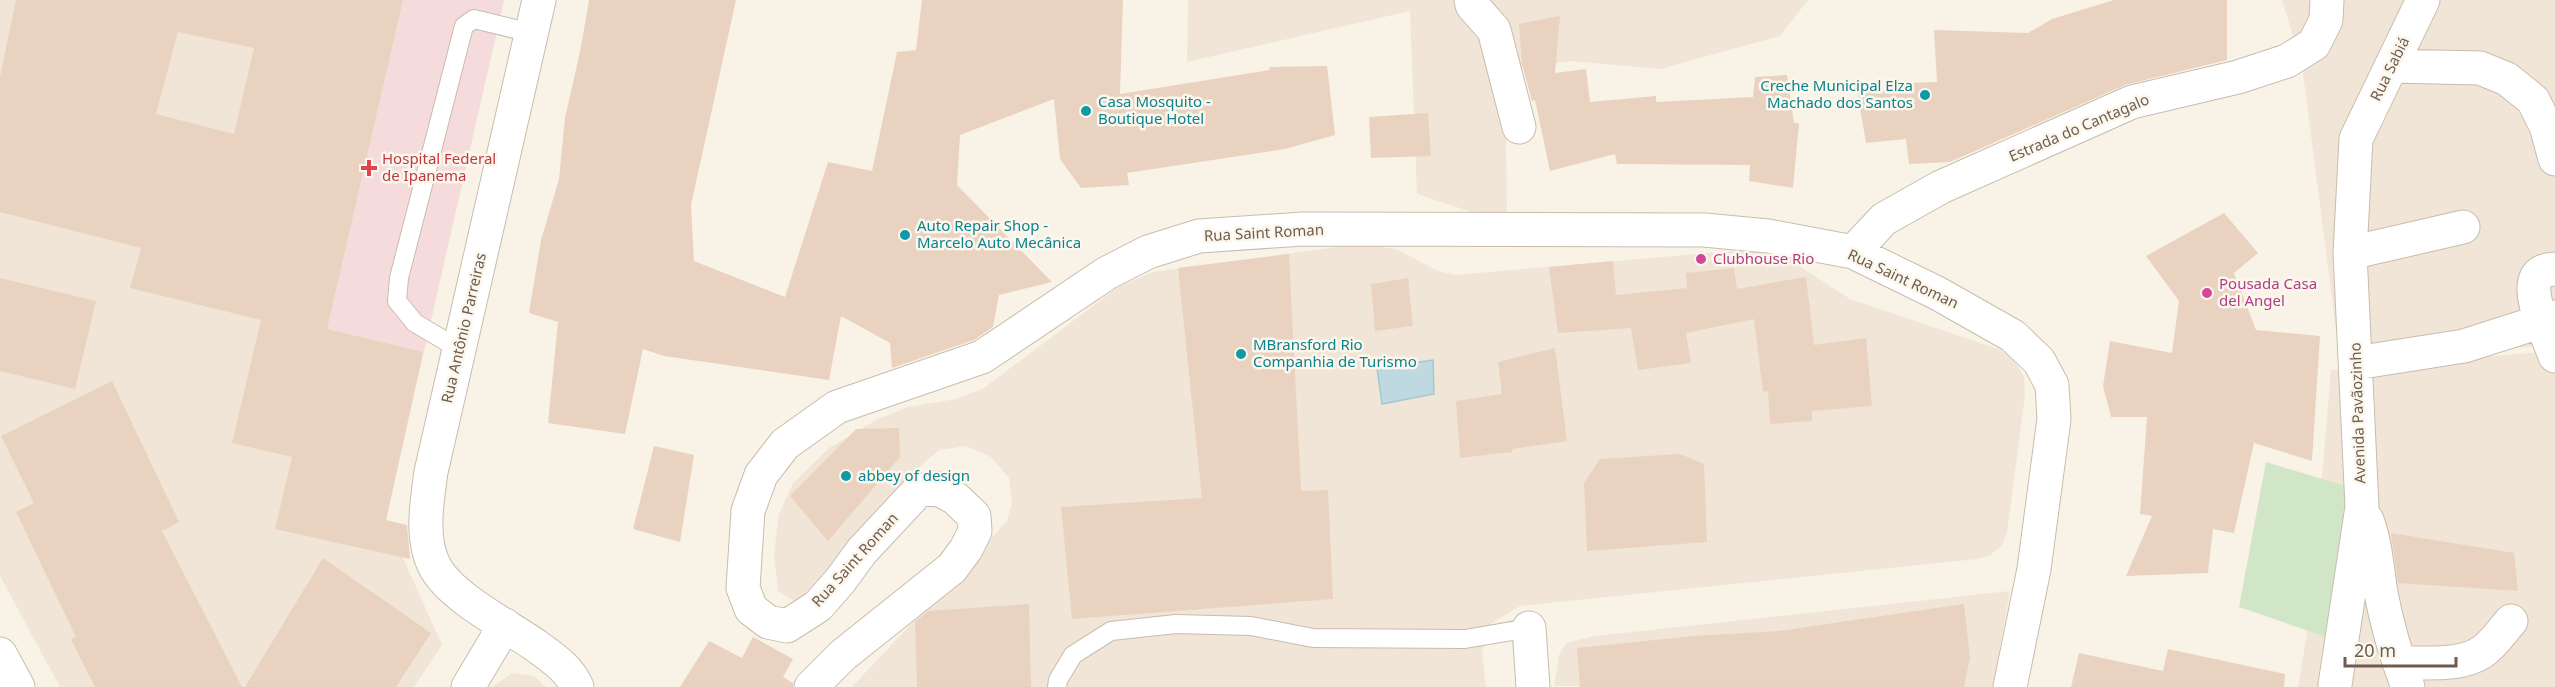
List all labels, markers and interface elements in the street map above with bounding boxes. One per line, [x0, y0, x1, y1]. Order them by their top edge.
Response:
street label: Rua Sabiá [2365, 33, 2413, 104]
place label: Creche Municipal Elza Machado dos Santos [1760, 75, 1913, 112]
marker: Creche Municipal Elza Machado dos Santos [1918, 88, 1932, 102]
street label: Estrada do Cantagalo [2005, 88, 2152, 166]
place label: Casa Mosquito - Boutique Hotel [1098, 91, 1211, 128]
marker: Casa Mosquito - Boutique Hotel [1079, 104, 1093, 118]
place label: Hospital Federal de Ipanema [382, 148, 496, 185]
marker: Hospital Federal de Ipanema [360, 159, 378, 177]
place label: Auto Repair Shop - Marcelo Auto Mecânica [917, 215, 1081, 252]
street label: Rua Saint Roman [1203, 219, 1324, 245]
marker: Auto Repair Shop - Marcelo Auto Mecânica [898, 228, 912, 242]
street label: Rua Saint Roman [1845, 244, 1962, 313]
place label: Clubhouse Rio [1713, 248, 1814, 268]
street label: Rua Antônio Parreiras [436, 251, 490, 405]
marker: Clubhouse Rio [1694, 252, 1708, 266]
place label: Pousada Casa del Angel [2219, 273, 2317, 310]
marker: Pousada Casa del Angel [2200, 286, 2214, 300]
place label: MBransford Rio Companhia de Turismo [1253, 334, 1417, 371]
street label: Avenida Pavãozinho [2345, 342, 2369, 484]
marker: MBransford Rio Companhia de Turismo [1234, 347, 1248, 361]
place label: abbey of design [858, 465, 970, 485]
marker: abbey of design [839, 469, 853, 483]
street label: Rua Saint Roman [807, 508, 902, 611]
scale bar [2345, 630, 2456, 668]
text: 20 m [2354, 638, 2396, 662]

